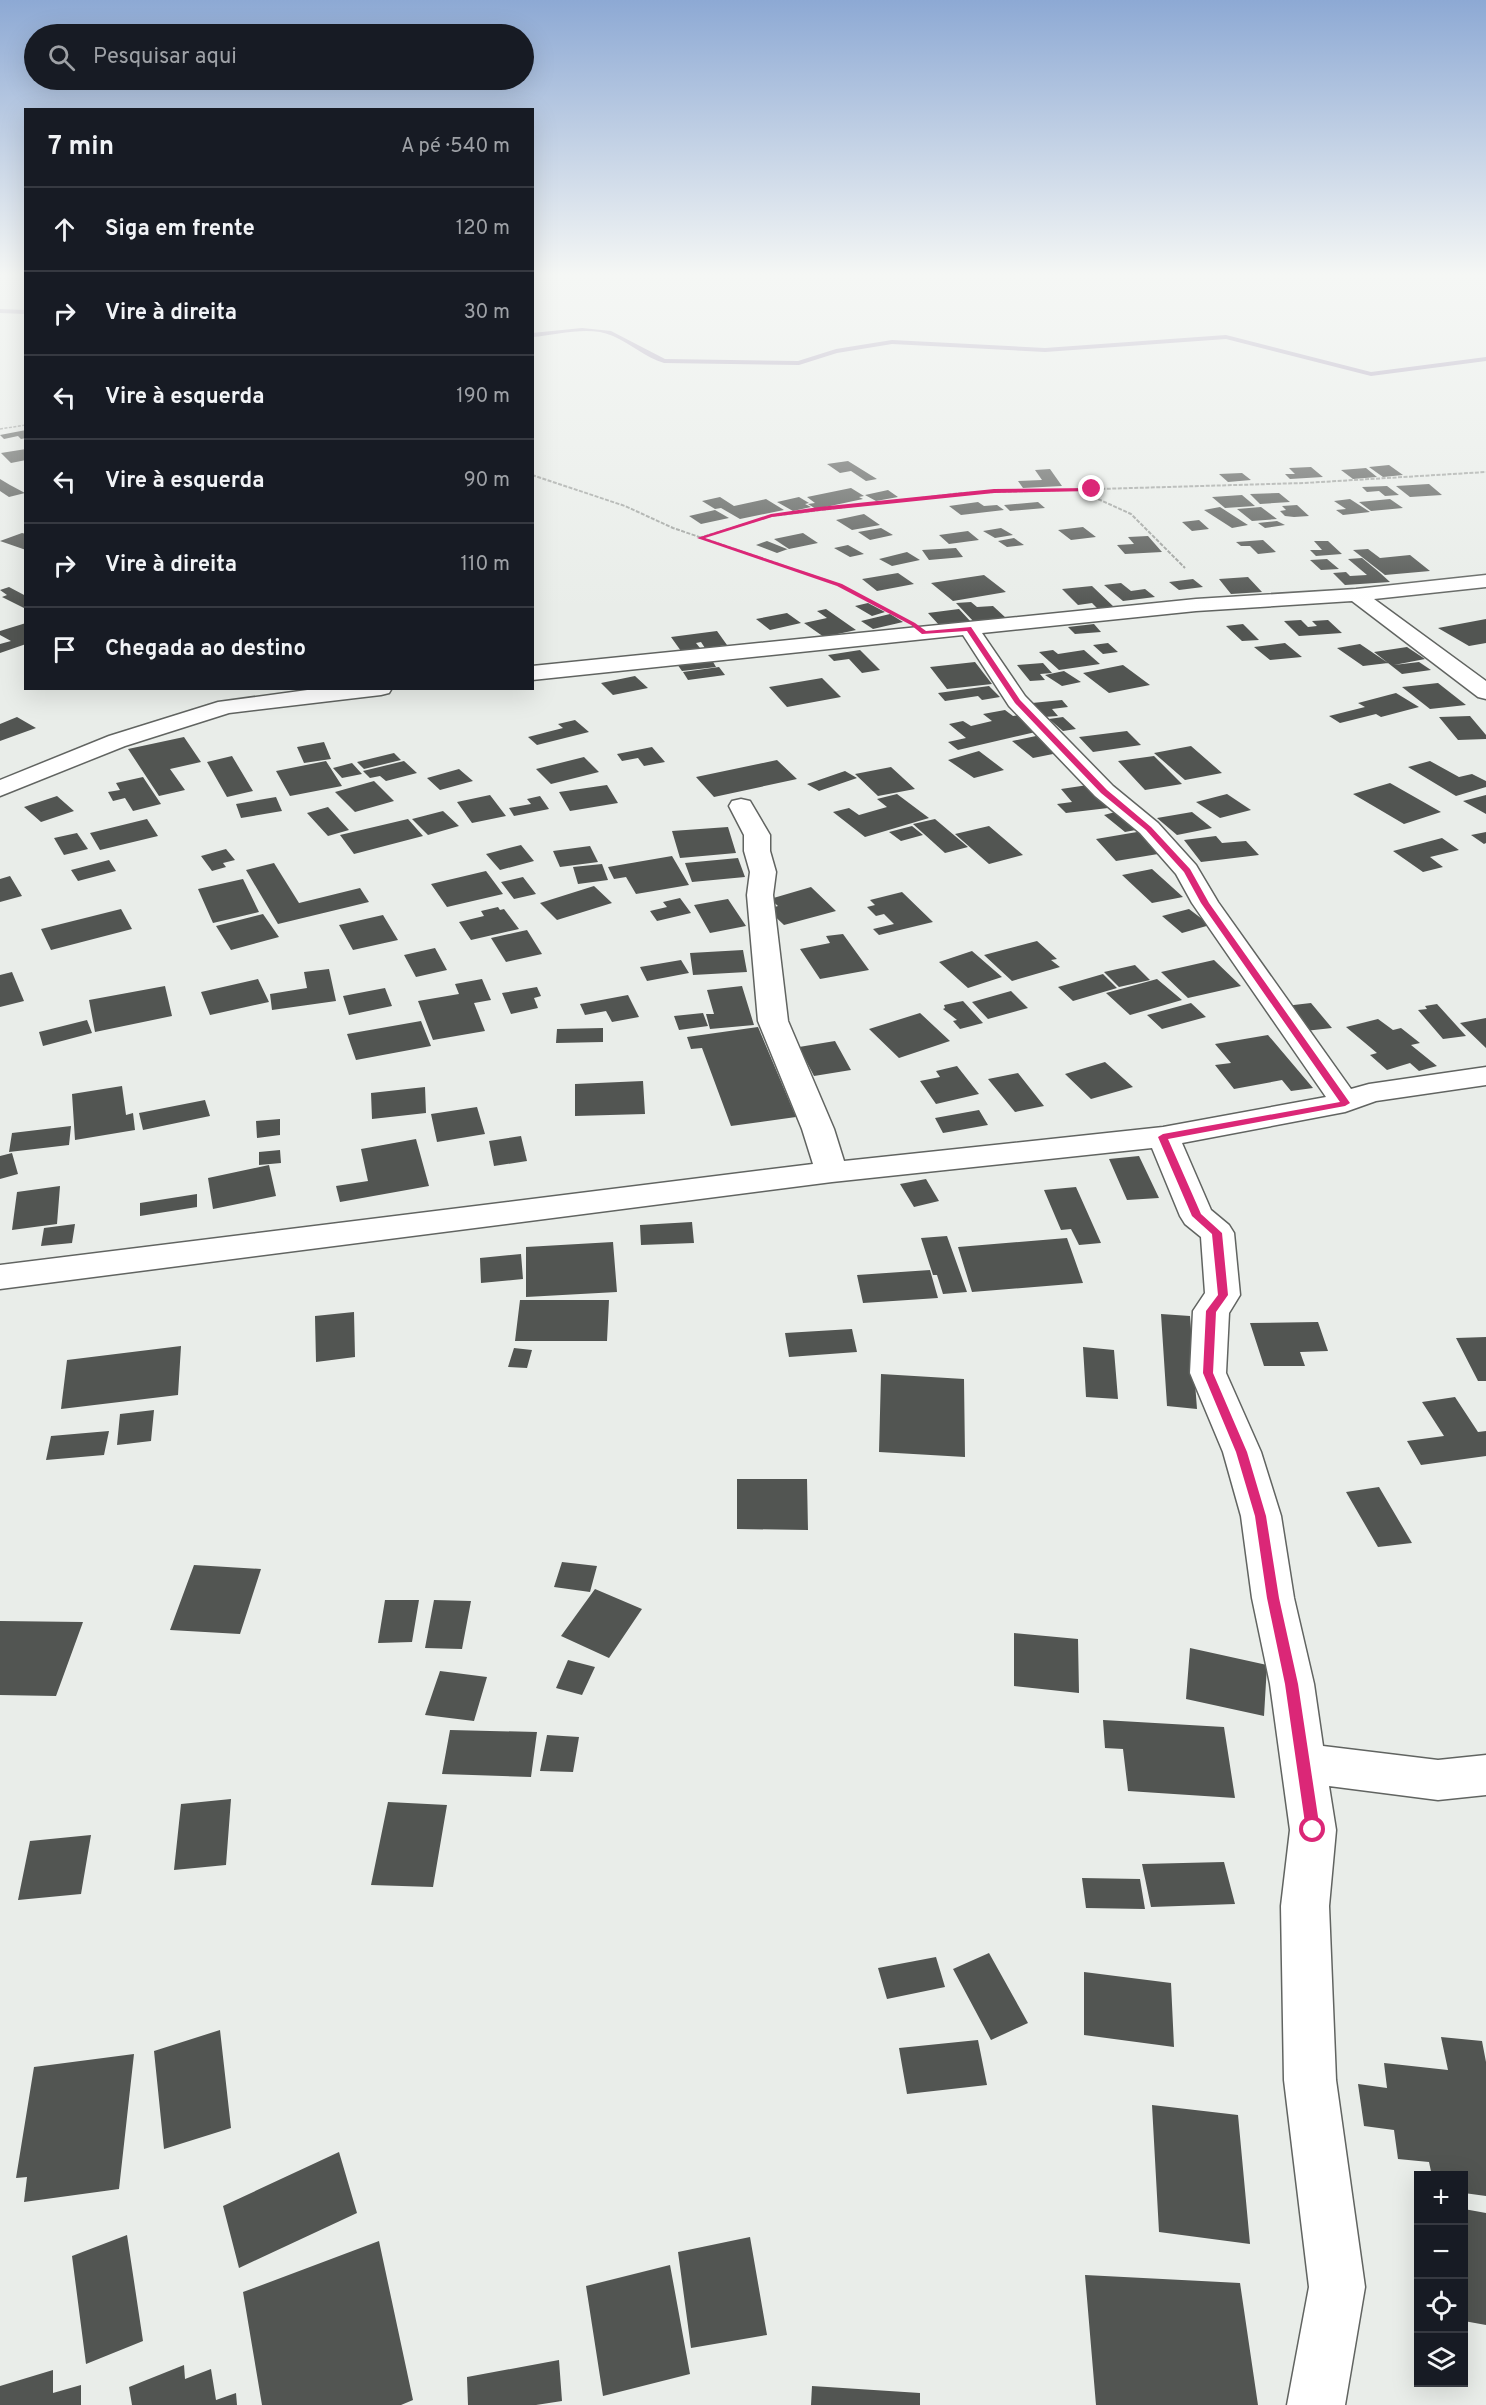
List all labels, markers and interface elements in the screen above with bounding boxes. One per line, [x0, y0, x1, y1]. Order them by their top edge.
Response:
search box [24, 24, 534, 90]
icon: search [45, 41, 78, 74]
text: Pesquisar aqui [93, 44, 237, 71]
text: 7 min [48, 131, 114, 164]
text: A pé · 540 m [401, 134, 510, 160]
icon: ahead [48, 213, 81, 246]
text: Siga em frente [105, 216, 255, 243]
text: 120 m [456, 216, 510, 242]
icon: right [48, 297, 81, 330]
text: Vire à direita [105, 300, 237, 327]
text: 30 m [464, 300, 510, 326]
icon: left [48, 381, 81, 414]
text: Vire à esquerda [105, 384, 264, 411]
text: 190 m [456, 384, 510, 410]
icon: left [48, 465, 81, 498]
text: Vire à esquerda [105, 468, 264, 495]
text: 90 m [464, 468, 510, 494]
route end [1078, 475, 1104, 501]
icon: right [48, 549, 81, 582]
text: Vire à direita [105, 552, 237, 579]
text: 110 m [461, 552, 510, 578]
icon: arrive [48, 633, 81, 666]
text: Chegada ao destino [105, 636, 306, 663]
route start [1299, 1816, 1325, 1842]
map controls [1414, 2171, 1468, 2387]
button: + [1414, 2171, 1468, 2225]
button: − [1414, 2225, 1468, 2279]
button: locate [1414, 2279, 1468, 2333]
button: layers [1414, 2333, 1468, 2387]

